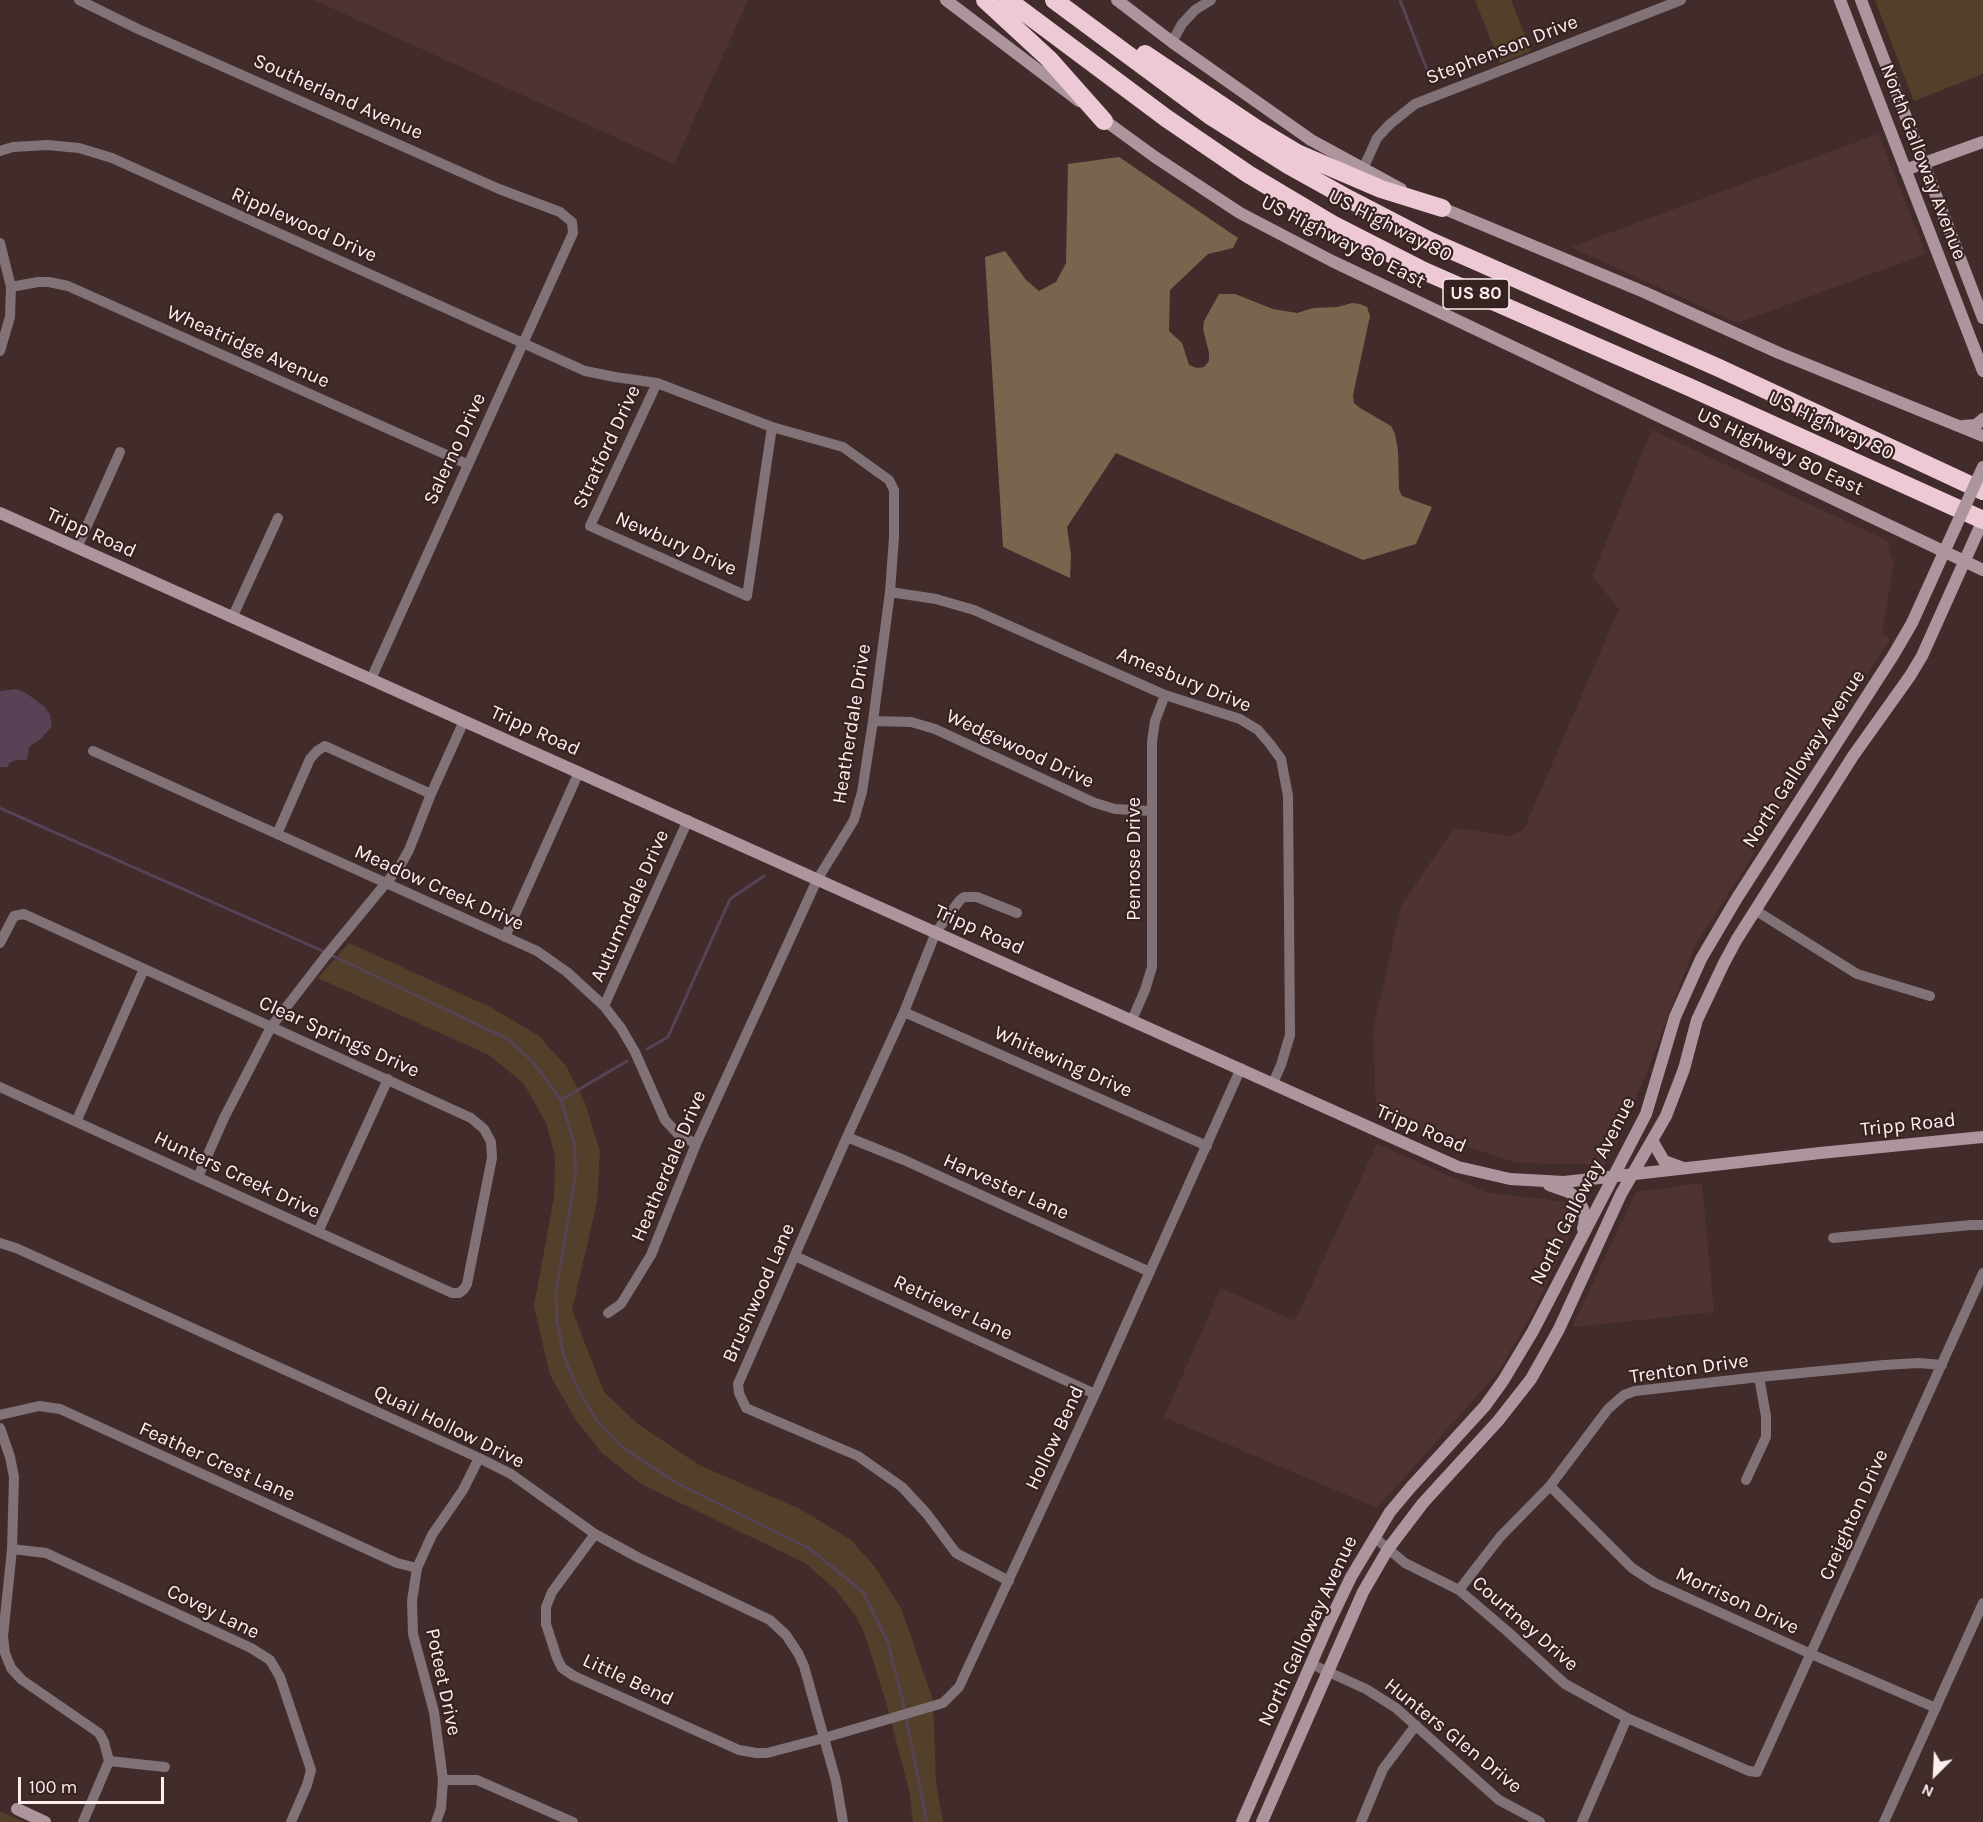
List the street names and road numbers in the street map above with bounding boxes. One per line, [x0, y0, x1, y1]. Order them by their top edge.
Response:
street label: Stephenson Drive [1423, 10, 1581, 90]
street label: Southerland Avenue [249, 49, 427, 145]
street label: North Galloway Avenue [1875, 61, 1971, 263]
street label: Ripplewood Drive [227, 182, 381, 268]
street label: US Highway 80 [1324, 184, 1456, 268]
street label: US Highway 80 East [1257, 190, 1429, 294]
road number: US 80 [1443, 279, 1509, 309]
street label: Wheatridge Avenue [163, 300, 333, 394]
street label: Stratford Drive [568, 381, 646, 513]
street label: US Highway 80 [1764, 386, 1898, 466]
street label: Salerno Drive [419, 389, 491, 509]
street label: US Highway 80 East [1693, 403, 1867, 501]
street label: Tripp Road [42, 503, 140, 563]
street label: Newbury Drive [612, 507, 740, 581]
street label: Heatherdale Drive [827, 642, 877, 806]
street label: Amesbury Drive [1113, 642, 1255, 718]
street label: North Galloway Avenue [1737, 665, 1871, 853]
street label: Tripp Road [486, 701, 584, 761]
street label: Wedgewood Drive [942, 704, 1098, 794]
street label: Penrose Drive [1122, 797, 1146, 921]
street label: Autumndale Drive [586, 826, 674, 986]
street label: Meadow Creek Drive [351, 840, 527, 936]
street label: Tripp Road [930, 900, 1028, 960]
street label: Clear Springs Drive [255, 991, 423, 1083]
street label: Whitewing Drive [990, 1021, 1136, 1103]
street label: Heatherdale Drive [626, 1087, 712, 1245]
street label: North Galloway Avenue [1525, 1093, 1641, 1289]
street label: Tripp Road [1372, 1099, 1470, 1159]
street label: Tripp Road [1859, 1108, 1957, 1142]
street label: Hunters Creek Drive [150, 1126, 324, 1224]
street label: Harvester Lane [939, 1149, 1073, 1225]
street label: Brushwood Lane [718, 1220, 800, 1366]
street label: Retriever Lane [890, 1270, 1016, 1346]
street label: Trenton Drive [1628, 1349, 1750, 1389]
street label: Quail Hollow Drive [370, 1380, 528, 1474]
street label: Hollow Bend [1020, 1382, 1090, 1494]
street label: Feather Crest Lane [135, 1417, 299, 1507]
street label: Creighton Drive [1814, 1446, 1894, 1584]
street label: North Galloway Avenue [1253, 1532, 1363, 1730]
street label: Morrison Drive [1672, 1562, 1802, 1640]
street label: Courtney Drive [1467, 1571, 1583, 1677]
street label: Covey Lane [163, 1579, 263, 1645]
street label: Poteet Drive [420, 1626, 466, 1738]
street label: Little Bend [579, 1649, 677, 1711]
street label: Hunters Glen Drive [1379, 1673, 1527, 1799]

